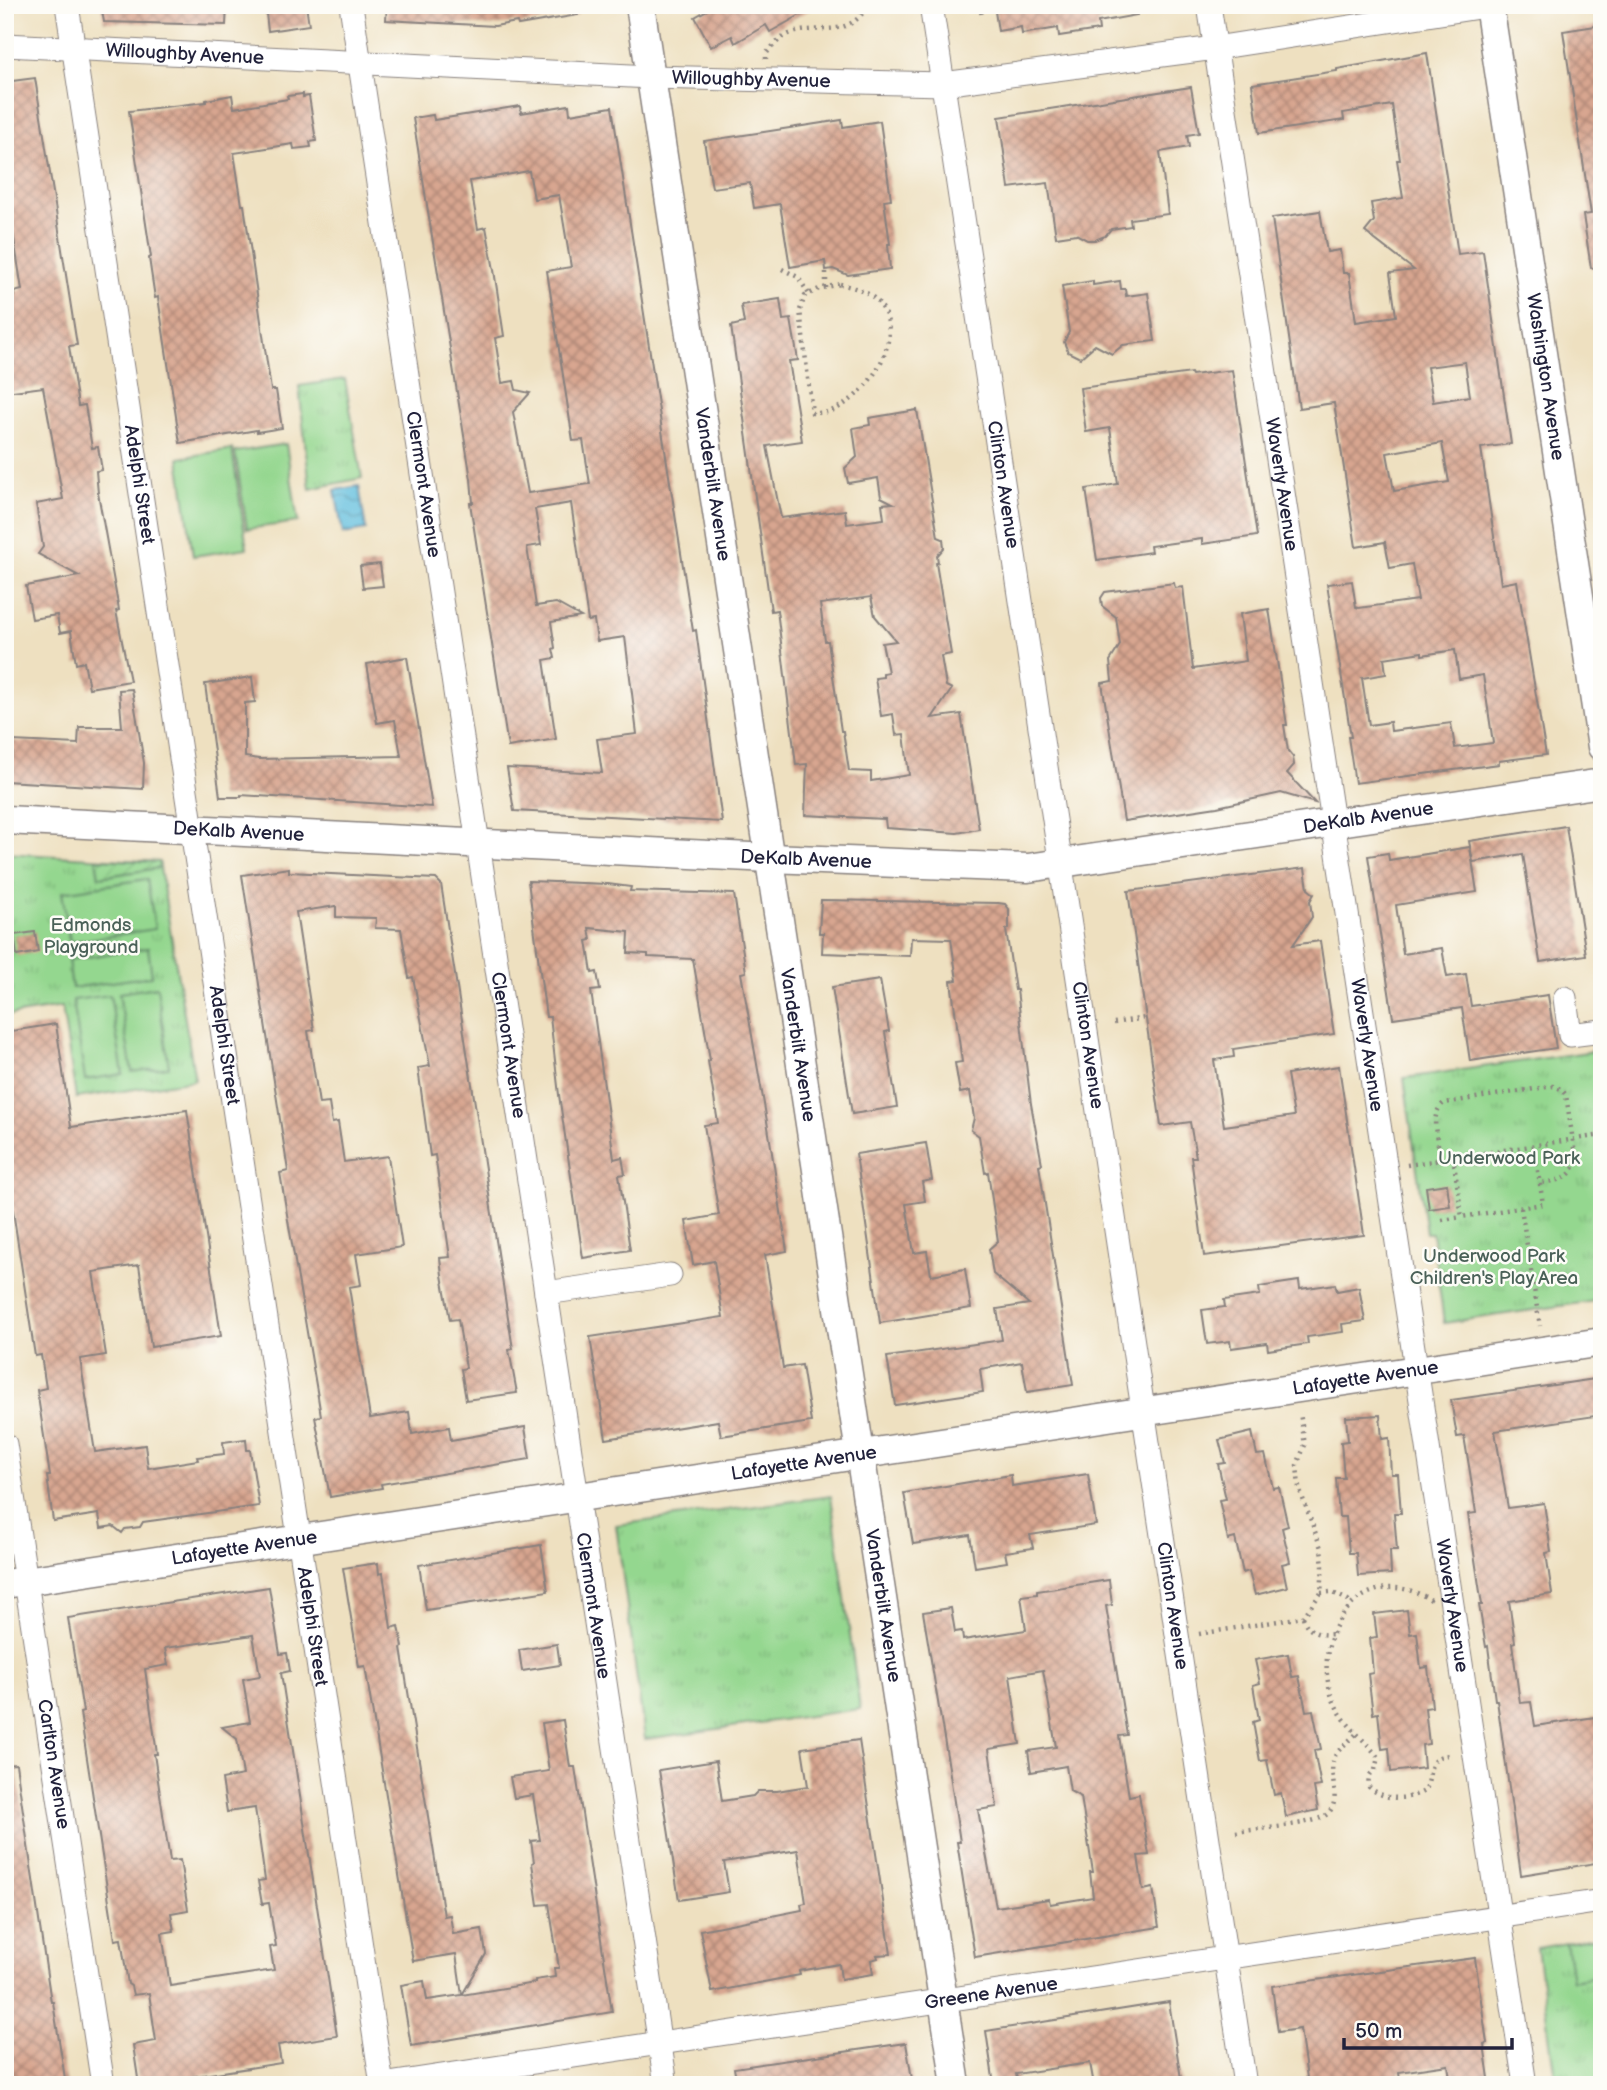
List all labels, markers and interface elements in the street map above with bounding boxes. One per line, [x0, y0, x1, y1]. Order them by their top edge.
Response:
street label: Willoughby Avenue [105, 38, 265, 69]
street label: Willoughby Avenue [671, 66, 831, 93]
street label: Washington Avenue [1522, 292, 1570, 462]
street label: Vanderbilt Avenue [690, 406, 736, 563]
street label: Clermont Avenue [401, 410, 446, 559]
street label: Waverly Avenue [1260, 416, 1303, 553]
street label: Clinton Avenue [982, 419, 1024, 550]
street label: Adelphi Street [119, 423, 160, 546]
street label: DeKalb Avenue [1301, 797, 1435, 839]
street label: DeKalb Avenue [172, 817, 305, 846]
street label: DeKalb Avenue [740, 845, 872, 873]
park label: Edmonds Playground [43, 914, 139, 959]
street label: Vanderbilt Avenue [775, 967, 821, 1123]
street label: Clermont Avenue [486, 970, 531, 1120]
street label: Waverly Avenue [1346, 977, 1388, 1113]
street label: Clinton Avenue [1067, 980, 1109, 1111]
street label: Adelphi Street [204, 984, 245, 1107]
park label: Underwood Park [1438, 1147, 1581, 1170]
park label: Underwood Park Children's Play Area [1410, 1245, 1578, 1290]
street label: Lafayette Avenue [1291, 1355, 1440, 1400]
street label: Lafayette Avenue [729, 1441, 878, 1485]
street label: Lafayette Avenue [170, 1525, 319, 1570]
street label: Vanderbilt Avenue [860, 1527, 906, 1684]
street label: Clermont Avenue [571, 1531, 616, 1681]
street label: Waverly Avenue [1431, 1537, 1474, 1674]
street label: Clinton Avenue [1152, 1541, 1194, 1671]
street label: Adelphi Street [292, 1565, 333, 1688]
street label: Carlton Avenue [33, 1698, 75, 1831]
street label: Greene Avenue [923, 1972, 1059, 2015]
scale bar [1344, 2006, 1512, 2050]
text: 50 m [1355, 2019, 1402, 2044]

